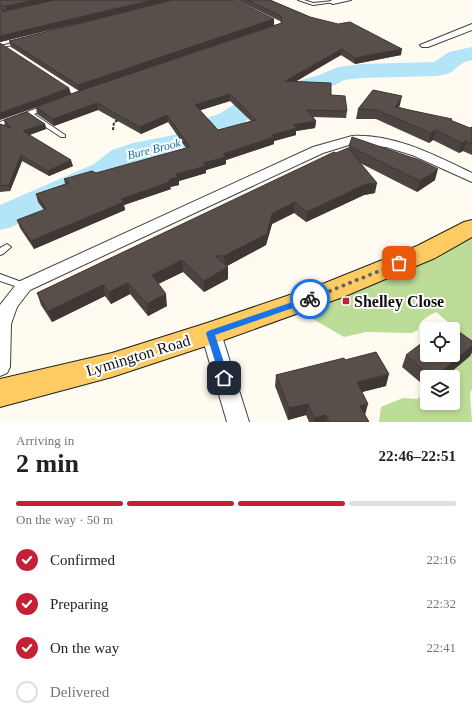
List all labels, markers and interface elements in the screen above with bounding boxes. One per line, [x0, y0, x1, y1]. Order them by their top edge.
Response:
water label: Bure Brook [126, 135, 183, 162]
pin [382, 246, 416, 280]
icon: bag [388, 252, 410, 274]
courier [290, 279, 330, 319]
icon: bike [299, 288, 321, 310]
place label: Shelley Close [354, 293, 444, 311]
marker: Shelley Close [341, 296, 351, 306]
map controls [420, 322, 460, 410]
button: locate [420, 322, 460, 362]
street label: Lymington Road [84, 332, 193, 380]
pin [207, 361, 241, 395]
icon: home [213, 367, 235, 389]
button: layers [420, 370, 460, 410]
text: Arriving in [16, 433, 74, 448]
text: 22:46–22:51 [379, 448, 456, 464]
text: 2 min [16, 449, 79, 478]
text: On the way · 50 m [16, 512, 113, 527]
icon: check [16, 549, 38, 571]
text: Confirmed [50, 552, 115, 568]
text: 22:16 [426, 552, 456, 567]
icon: check [16, 593, 38, 615]
text: Preparing [50, 596, 108, 612]
text: 22:32 [426, 596, 456, 611]
icon: check [16, 637, 38, 659]
text: On the way [50, 640, 119, 656]
text: 22:41 [426, 640, 456, 655]
text: Delivered [50, 684, 109, 700]

